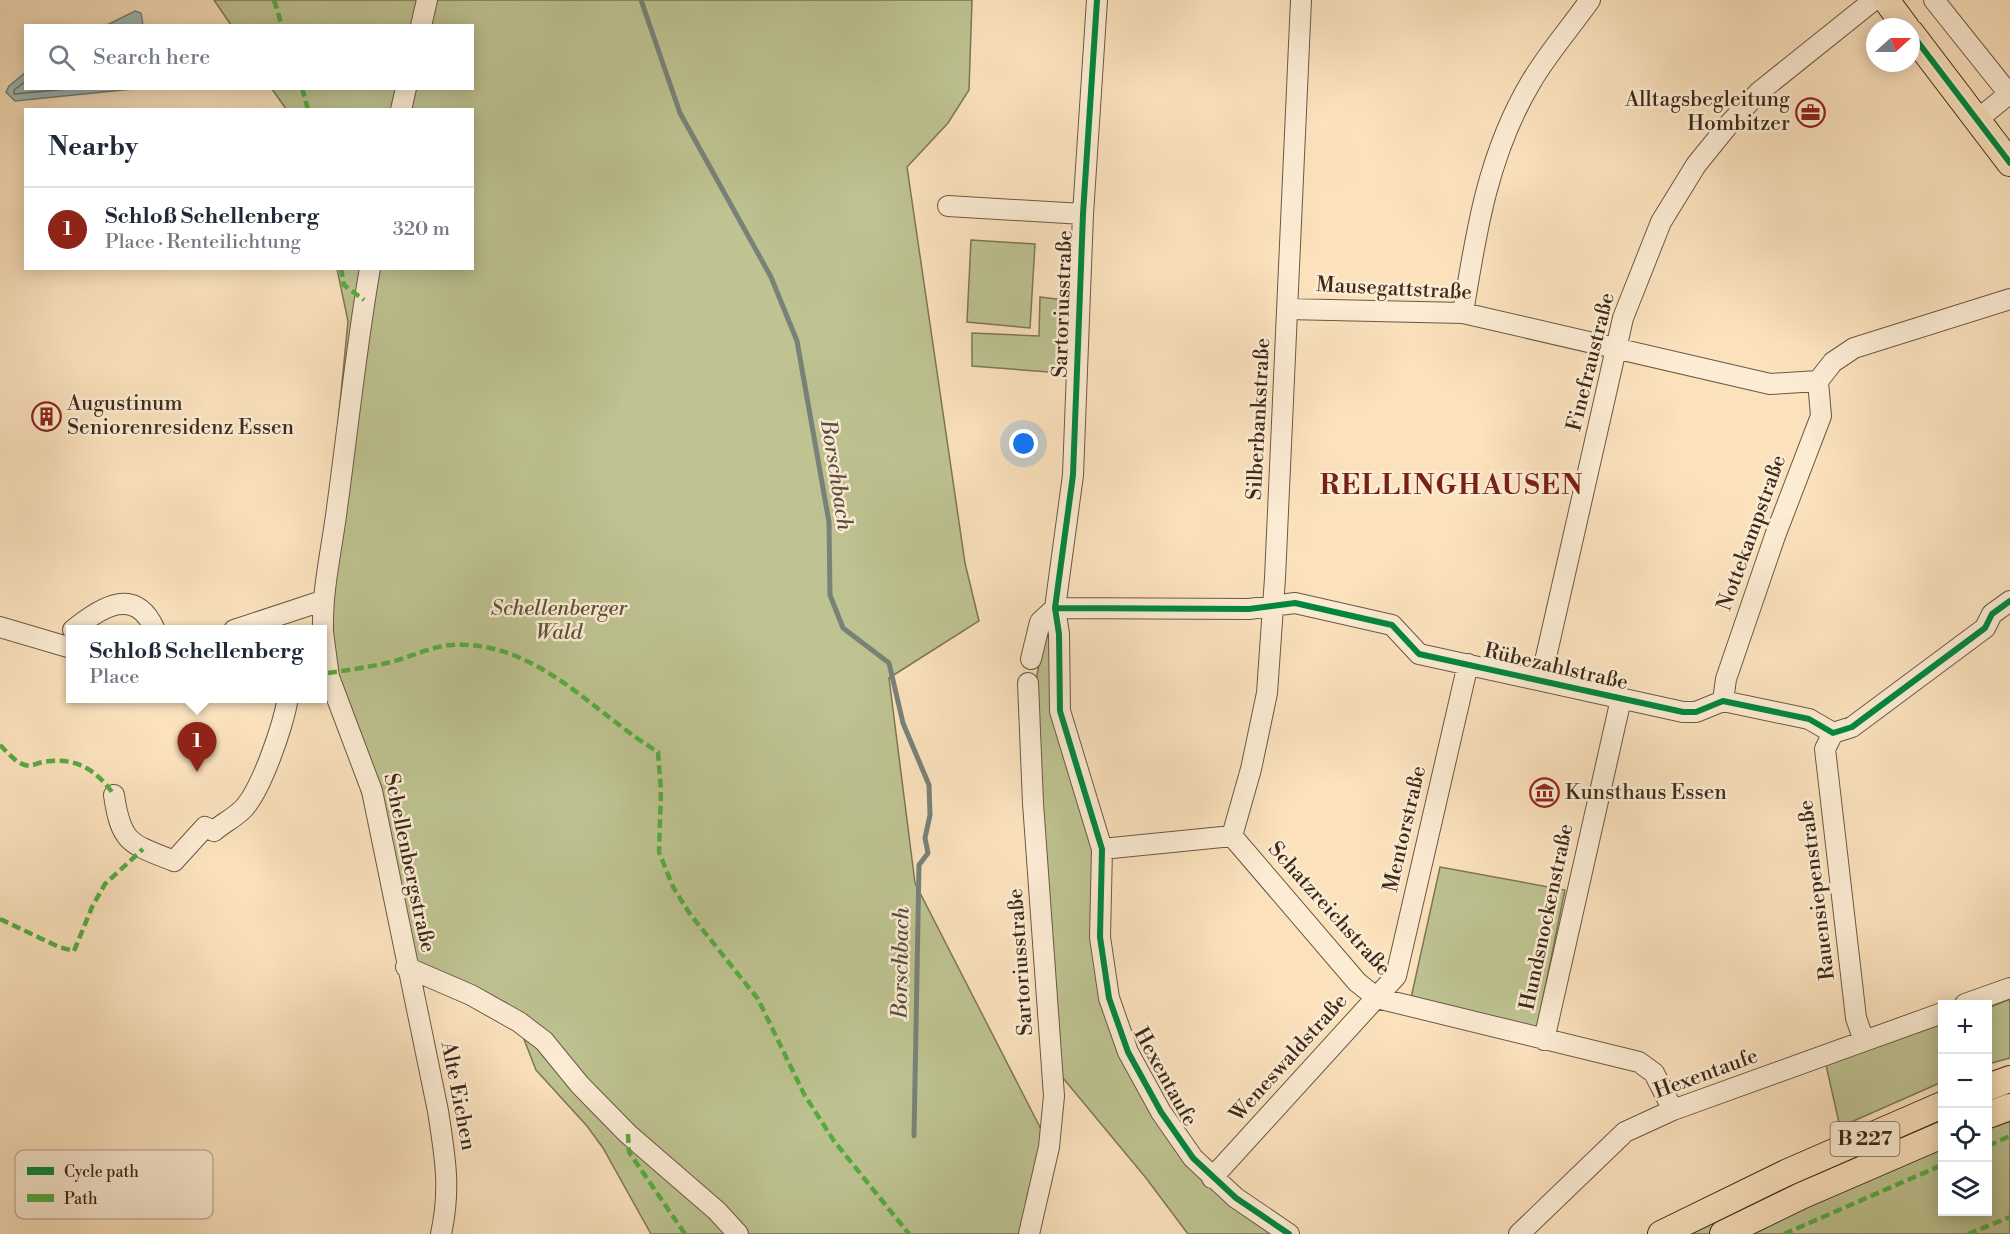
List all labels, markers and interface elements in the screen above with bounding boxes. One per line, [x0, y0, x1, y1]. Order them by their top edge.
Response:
north arrow [1866, 18, 1920, 72]
search box [24, 24, 474, 90]
icon: search [45, 41, 78, 74]
text: Search here [93, 44, 210, 71]
place label: Alltagsbegleitung Hombitzer [1624, 87, 1790, 137]
office icon: Alltagsbegleitung Hombitzer [1795, 96, 1827, 128]
text: Nearby [48, 131, 138, 163]
text: Schloß Schellenberg [105, 203, 319, 230]
text: 1 [63, 217, 72, 242]
text: 320 m [393, 217, 450, 242]
text: Place · Renteilichtung [105, 230, 301, 255]
street label: Sartoriusstraße [1047, 230, 1079, 378]
street label: Mausegattstraße [1315, 272, 1473, 306]
street label: Finefraustraße [1561, 290, 1621, 434]
street label: Silberbankstraße [1242, 337, 1276, 501]
place label: Augustinum Seniorenresidenz Essen [66, 391, 295, 441]
building icon: Augustinum Seniorenresidenz Essen [30, 400, 62, 432]
water label: Borschbach [814, 417, 858, 533]
your location [1009, 429, 1038, 458]
street label: Nottekampstraße [1712, 452, 1792, 614]
district label: RELLINGHAUSEN [1320, 469, 1584, 503]
park label: Schellenberger Wald [491, 596, 628, 646]
popup [66, 625, 327, 703]
text: Schloß Schellenberg [90, 638, 303, 665]
street label: Rübezahlstraße [1481, 638, 1631, 696]
text: Place [90, 665, 139, 690]
pin: 1 [178, 722, 216, 772]
street label: Mentorstraße [1378, 763, 1432, 895]
street label: Schellenbergstraße [377, 771, 441, 955]
museum icon: Kunsthaus Essen [1528, 777, 1560, 809]
place label: Kunsthaus Essen [1565, 780, 1727, 806]
street label: Rauensiepenstraße [1793, 798, 1841, 982]
street label: Hundsnockenstraße [1515, 821, 1579, 1013]
street label: Schatzreichstraße [1262, 837, 1396, 981]
street label: Sartoriusstraße [1003, 887, 1039, 1037]
water label: Borschbach [887, 906, 915, 1020]
street label: Weneswaldstraße [1224, 989, 1353, 1128]
map controls [1938, 1000, 1992, 1216]
button: + [1938, 1000, 1992, 1054]
street label: Hexentaufe [1127, 1023, 1203, 1131]
street label: Alte Eichen [435, 1038, 481, 1153]
street label: Hexentaufe [1650, 1043, 1762, 1105]
button: − [1938, 1054, 1992, 1108]
button: locate [1938, 1108, 1992, 1162]
road number: B 227 [1830, 1122, 1900, 1156]
legend [15, 1150, 213, 1219]
text: Cycle path [64, 1162, 139, 1182]
button: layers [1938, 1162, 1992, 1216]
text: Path [64, 1189, 98, 1209]

